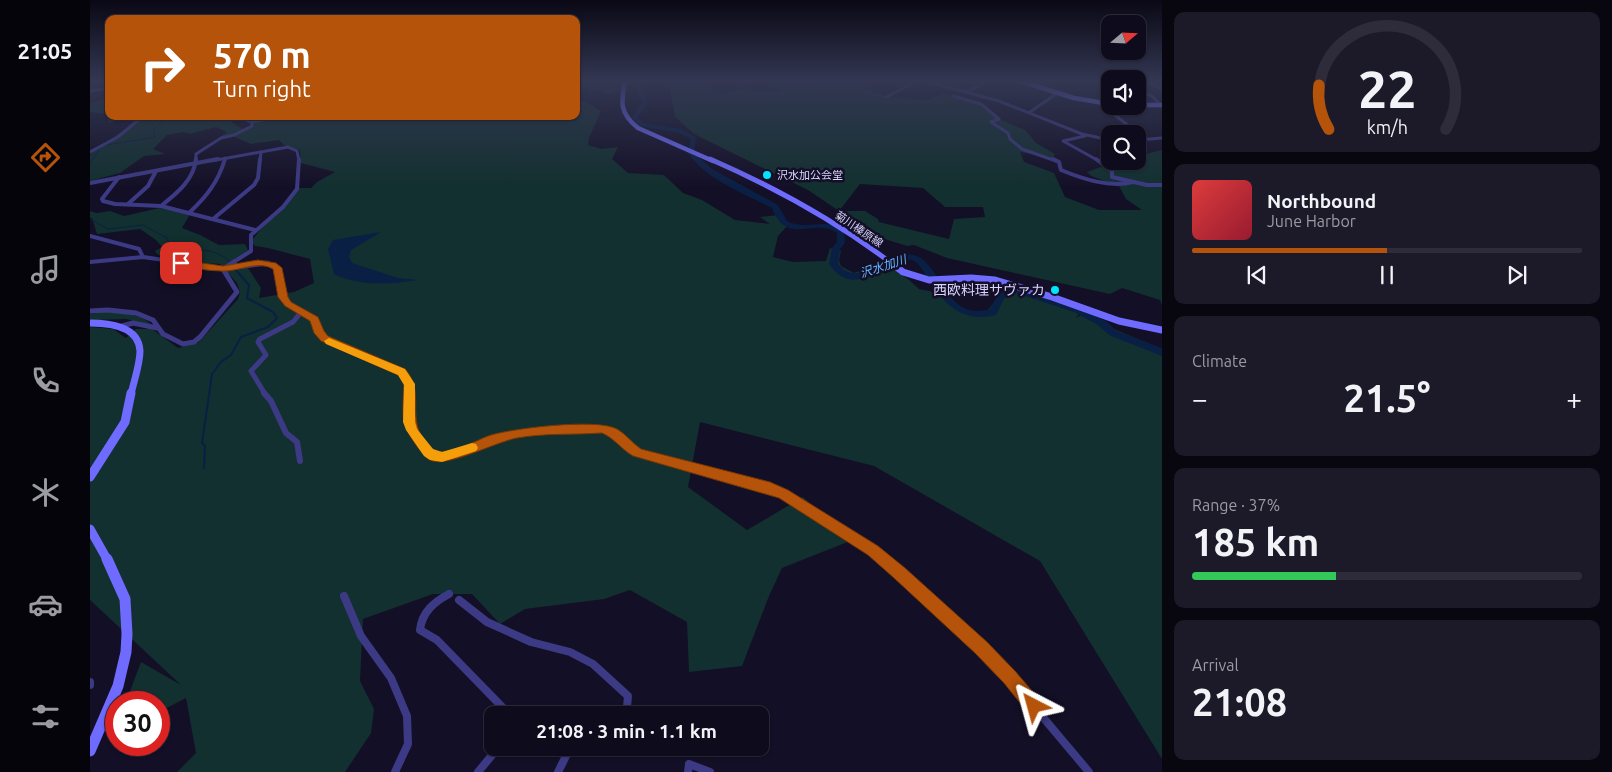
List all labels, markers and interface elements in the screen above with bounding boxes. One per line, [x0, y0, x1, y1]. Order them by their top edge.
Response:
north arrow [1101, 15, 1146, 60]
map controls [1101, 15, 1146, 170]
icon: right [130, 35, 195, 100]
text: 570 m [213, 35, 311, 75]
text: 21:05 [17, 38, 73, 63]
text: 22 [1358, 60, 1416, 118]
button: sound [1101, 70, 1146, 115]
text: Turn right [213, 76, 311, 101]
text: km/h [1366, 117, 1408, 137]
button: search [1101, 125, 1146, 170]
icon: directions [28, 140, 63, 175]
marker: 沢水加公会堂 [761, 169, 773, 181]
place label: 沢水加公会堂 [777, 169, 843, 181]
text: Northbound [1267, 190, 1376, 212]
street label: 菊川榛原線 [833, 209, 885, 249]
text: June Harbor [1267, 212, 1356, 230]
pin [160, 242, 202, 284]
icon: arrive [167, 249, 195, 277]
icon: music [28, 252, 63, 287]
water label: 沢水加川 [858, 252, 910, 280]
icon: previous [1243, 261, 1271, 289]
icon: pause [1373, 261, 1401, 289]
icon: next [1503, 261, 1531, 289]
place label: 西欧料理サヴァカ [933, 282, 1045, 298]
marker: 西欧料理サヴァカ [1049, 284, 1061, 296]
text: Climate [1192, 352, 1247, 370]
icon: phone [28, 363, 63, 398]
text: 21.5° [1343, 377, 1431, 419]
text: − [1192, 383, 1208, 414]
text: + [1566, 383, 1582, 414]
icon: climate [28, 475, 63, 510]
text: Range · 37% [1192, 496, 1280, 514]
text: 185 km [1192, 521, 1319, 563]
icon: car [28, 587, 63, 622]
text: Arrival [1192, 656, 1239, 674]
position arrow [1007, 679, 1059, 731]
text: 21:08 [1192, 681, 1287, 723]
speed limit sign: 30 [105, 691, 170, 756]
icon: filters [28, 699, 63, 734]
text: 21:08 · 3 min · 1.1 km [536, 720, 717, 742]

